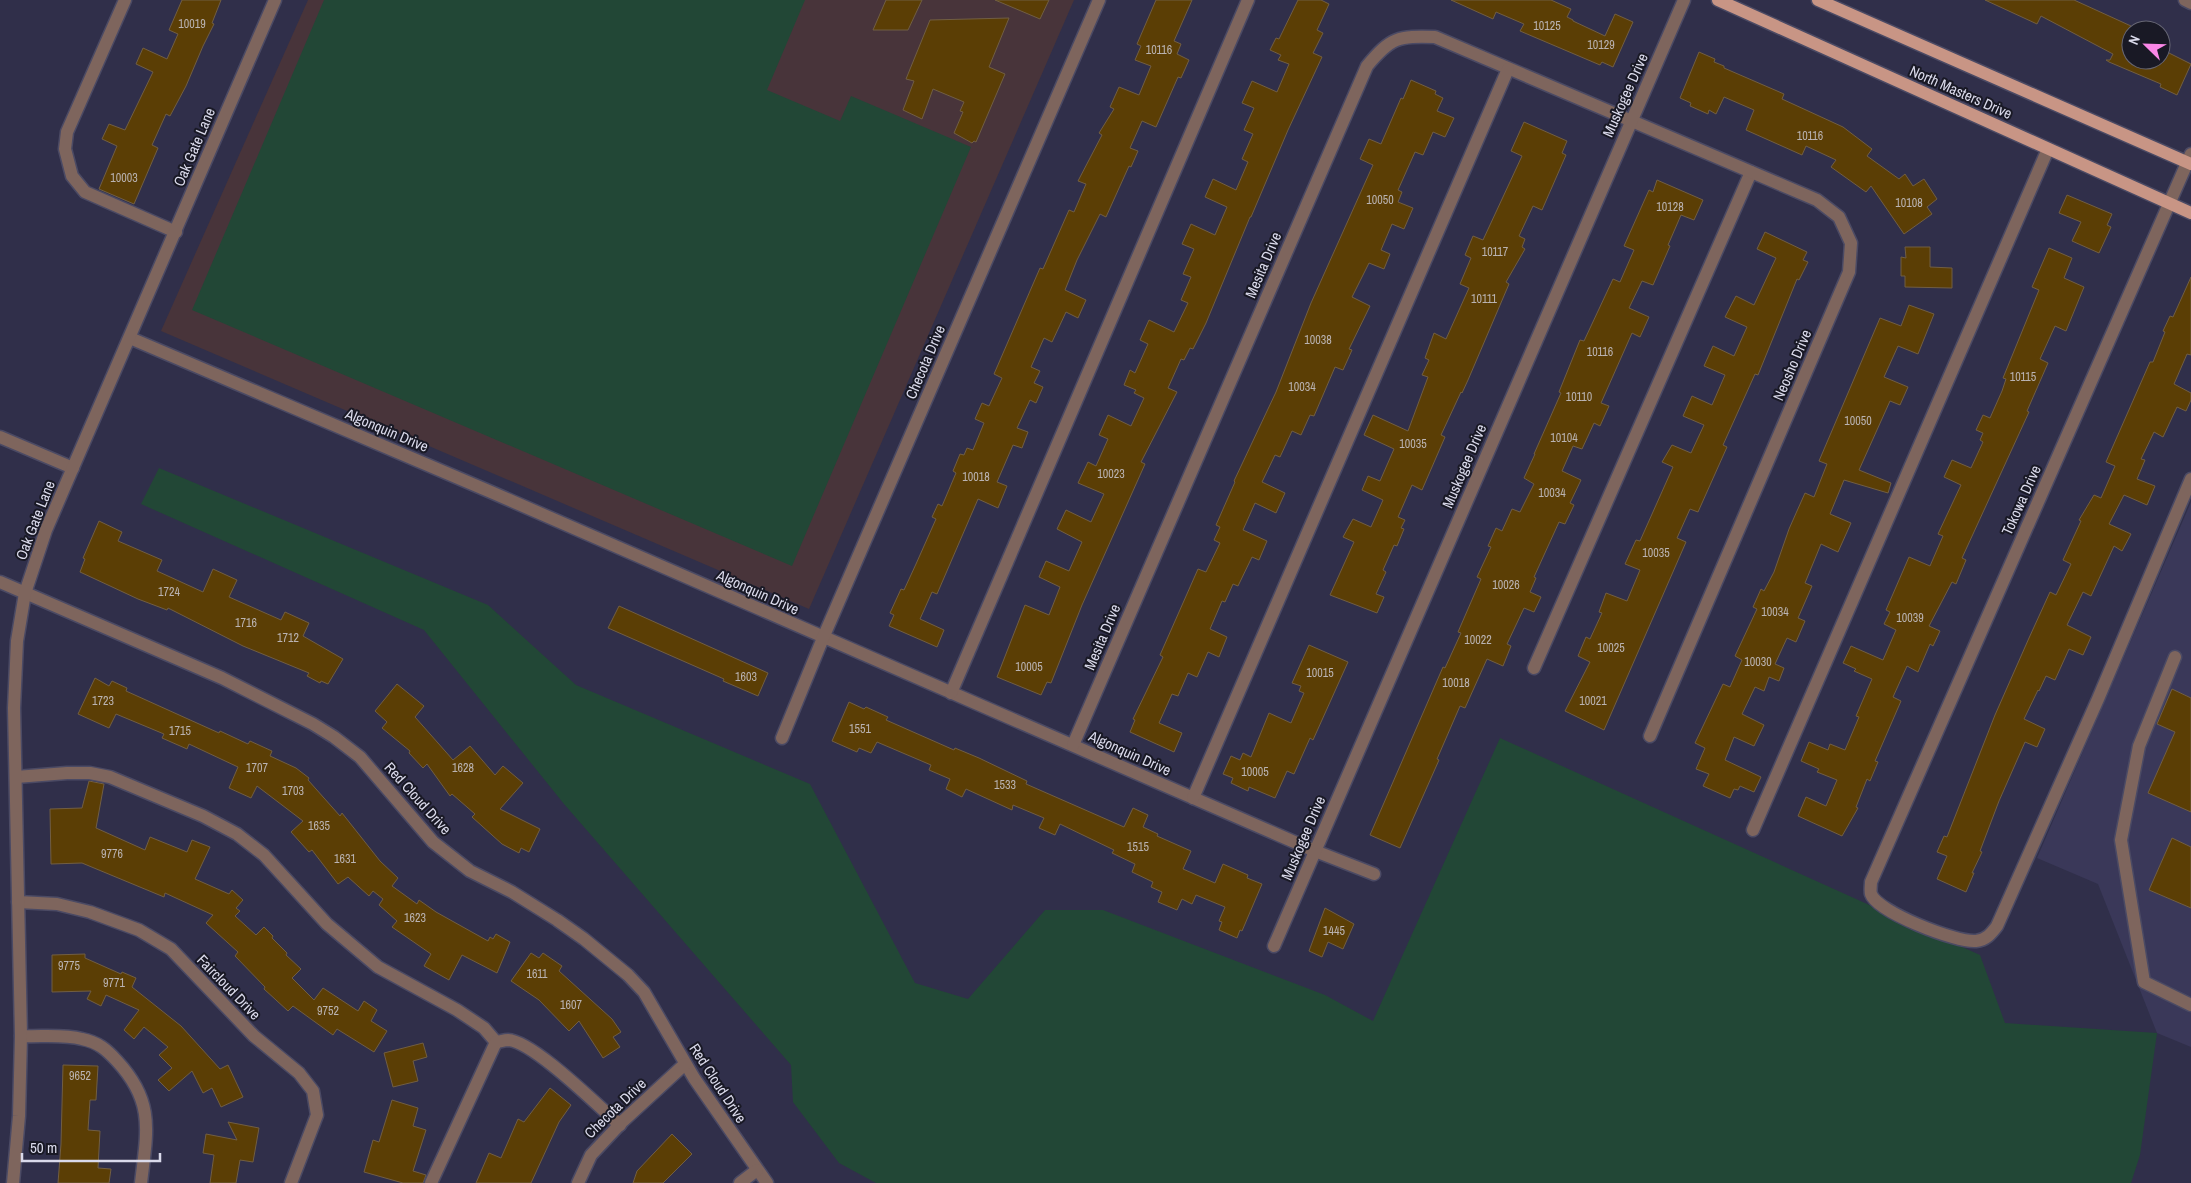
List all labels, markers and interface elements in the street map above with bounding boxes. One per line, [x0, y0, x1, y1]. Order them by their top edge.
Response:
house number: 10019 [178, 16, 206, 32]
house number: 10125 [1533, 18, 1561, 34]
north arrow [2121, 20, 2171, 70]
text: N [2124, 33, 2144, 47]
house number: 10129 [1587, 37, 1615, 53]
house number: 10116 [1146, 42, 1172, 58]
street label: Muskogee Drive [1597, 50, 1653, 140]
street label: North Masters Drive [1906, 60, 2016, 124]
street label: Oak Gate Lane [168, 104, 220, 190]
house number: 10116 [1797, 128, 1823, 144]
house number: 10003 [110, 170, 138, 186]
house number: 10050 [1366, 192, 1394, 208]
house number: 10108 [1895, 195, 1923, 211]
house number: 10128 [1656, 199, 1684, 215]
street label: Mesita Drive [1240, 229, 1286, 301]
house number: 10117 [1482, 244, 1509, 260]
house number: 10111 [1471, 291, 1497, 307]
street label: Checota Drive [900, 322, 950, 402]
street label: Neosho Drive [1768, 326, 1816, 404]
house number: 10038 [1304, 332, 1332, 348]
house number: 10116 [1587, 344, 1613, 360]
house number: 10115 [2010, 369, 2037, 385]
house number: 10034 [1288, 379, 1316, 395]
house number: 10110 [1566, 389, 1592, 405]
street label: Algonquin Drive [341, 403, 432, 457]
house number: 10050 [1844, 413, 1872, 429]
street label: Muskogee Drive [1437, 421, 1491, 511]
house number: 10104 [1550, 430, 1578, 446]
house number: 10035 [1399, 436, 1427, 452]
street label: Tokowa Drive [1996, 462, 2046, 538]
house number: 10023 [1097, 466, 1125, 482]
house number: 10018 [962, 469, 990, 485]
street label: Oak Gate Lane [10, 477, 60, 563]
house number: 10034 [1538, 485, 1566, 501]
house number: 10035 [1642, 545, 1670, 561]
street label: Algonquin Drive [713, 564, 803, 620]
house number: 10026 [1492, 577, 1520, 593]
house number: 1724 [158, 584, 180, 600]
street label: Mesita Drive [1079, 601, 1125, 673]
house number: 10034 [1761, 604, 1789, 620]
house number: 10039 [1896, 610, 1924, 626]
house number: 1716 [235, 615, 257, 631]
house number: 1712 [277, 630, 299, 646]
house number: 10022 [1464, 632, 1492, 648]
house number: 10025 [1597, 640, 1625, 656]
house number: 10030 [1744, 654, 1772, 670]
house number: 10005 [1015, 659, 1043, 675]
house number: 10015 [1306, 665, 1334, 681]
house number: 1603 [735, 669, 757, 685]
house number: 10018 [1442, 675, 1470, 691]
house number: 1723 [92, 693, 114, 709]
house number: 10021 [1579, 693, 1607, 709]
house number: 1551 [849, 721, 871, 737]
house number: 1715 [169, 723, 191, 739]
street label: Algonquin Drive [1085, 725, 1175, 781]
street label: Red Cloud Drive [380, 757, 456, 839]
house number: 1707 [246, 760, 268, 776]
house number: 1628 [452, 760, 474, 776]
house number: 10005 [1241, 764, 1269, 780]
house number: 1533 [994, 777, 1016, 793]
house number: 1703 [282, 783, 304, 799]
street label: Muskogee Drive [1276, 793, 1330, 883]
house number: 1635 [308, 818, 330, 834]
house number: 1515 [1127, 839, 1149, 855]
house number: 9776 [101, 846, 123, 862]
house number: 1631 [334, 851, 356, 867]
house number: 1623 [404, 910, 426, 926]
house number: 1445 [1323, 923, 1345, 939]
street label: Faircloud Drive [192, 950, 266, 1024]
house number: 9775 [58, 958, 80, 974]
house number: 1611 [526, 966, 548, 982]
house number: 9771 [103, 975, 125, 991]
house number: 1607 [560, 997, 582, 1013]
house number: 9752 [317, 1003, 339, 1019]
street label: Red Cloud Drive [684, 1039, 752, 1127]
house number: 9652 [69, 1068, 91, 1084]
street label: Checota Drive [579, 1073, 651, 1143]
scale bar [22, 1130, 160, 1162]
text: 50 m [30, 1137, 57, 1158]

